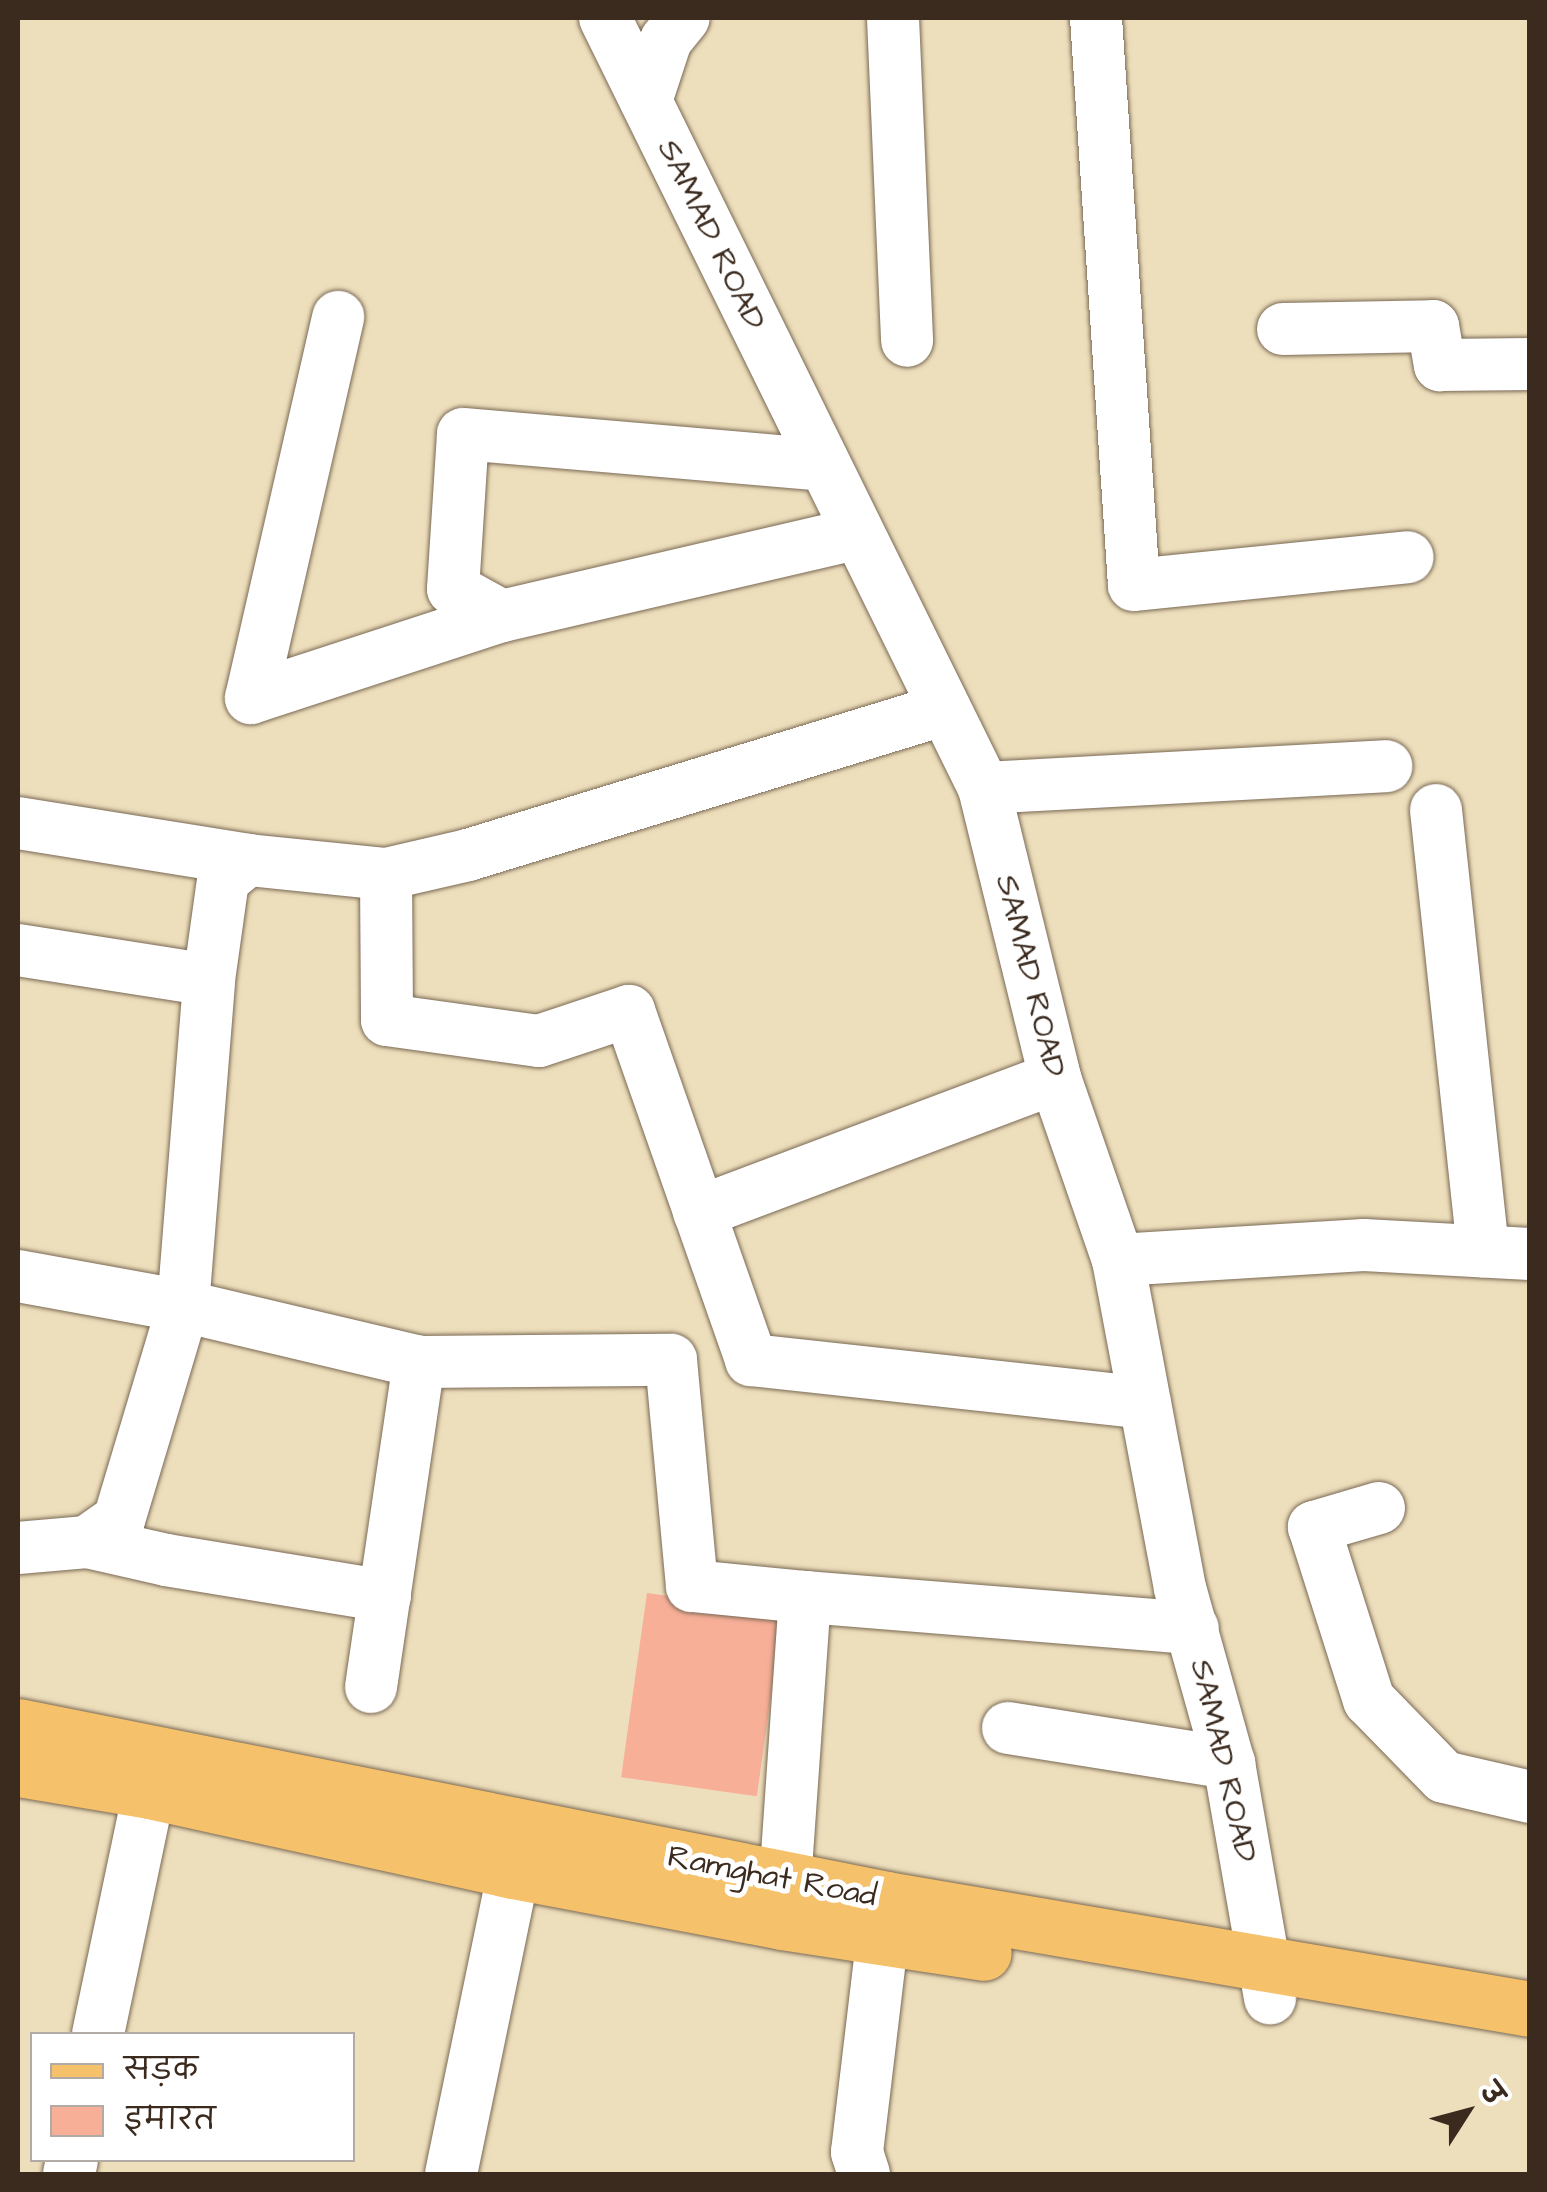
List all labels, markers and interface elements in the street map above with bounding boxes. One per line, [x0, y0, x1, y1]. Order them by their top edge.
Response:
street label: SAMAD ROAD [648, 134, 774, 336]
street label: SAMAD ROAD [986, 871, 1074, 1081]
street label: SAMAD ROAD [1181, 1656, 1265, 1866]
street label: Ramghat Road [664, 1838, 880, 1916]
legend [30, 2032, 355, 2162]
text: सड़क [124, 2049, 198, 2091]
north arrow [1417, 2062, 1517, 2162]
text: उ [1470, 2075, 1513, 2113]
text: इमारत [124, 2099, 216, 2141]

